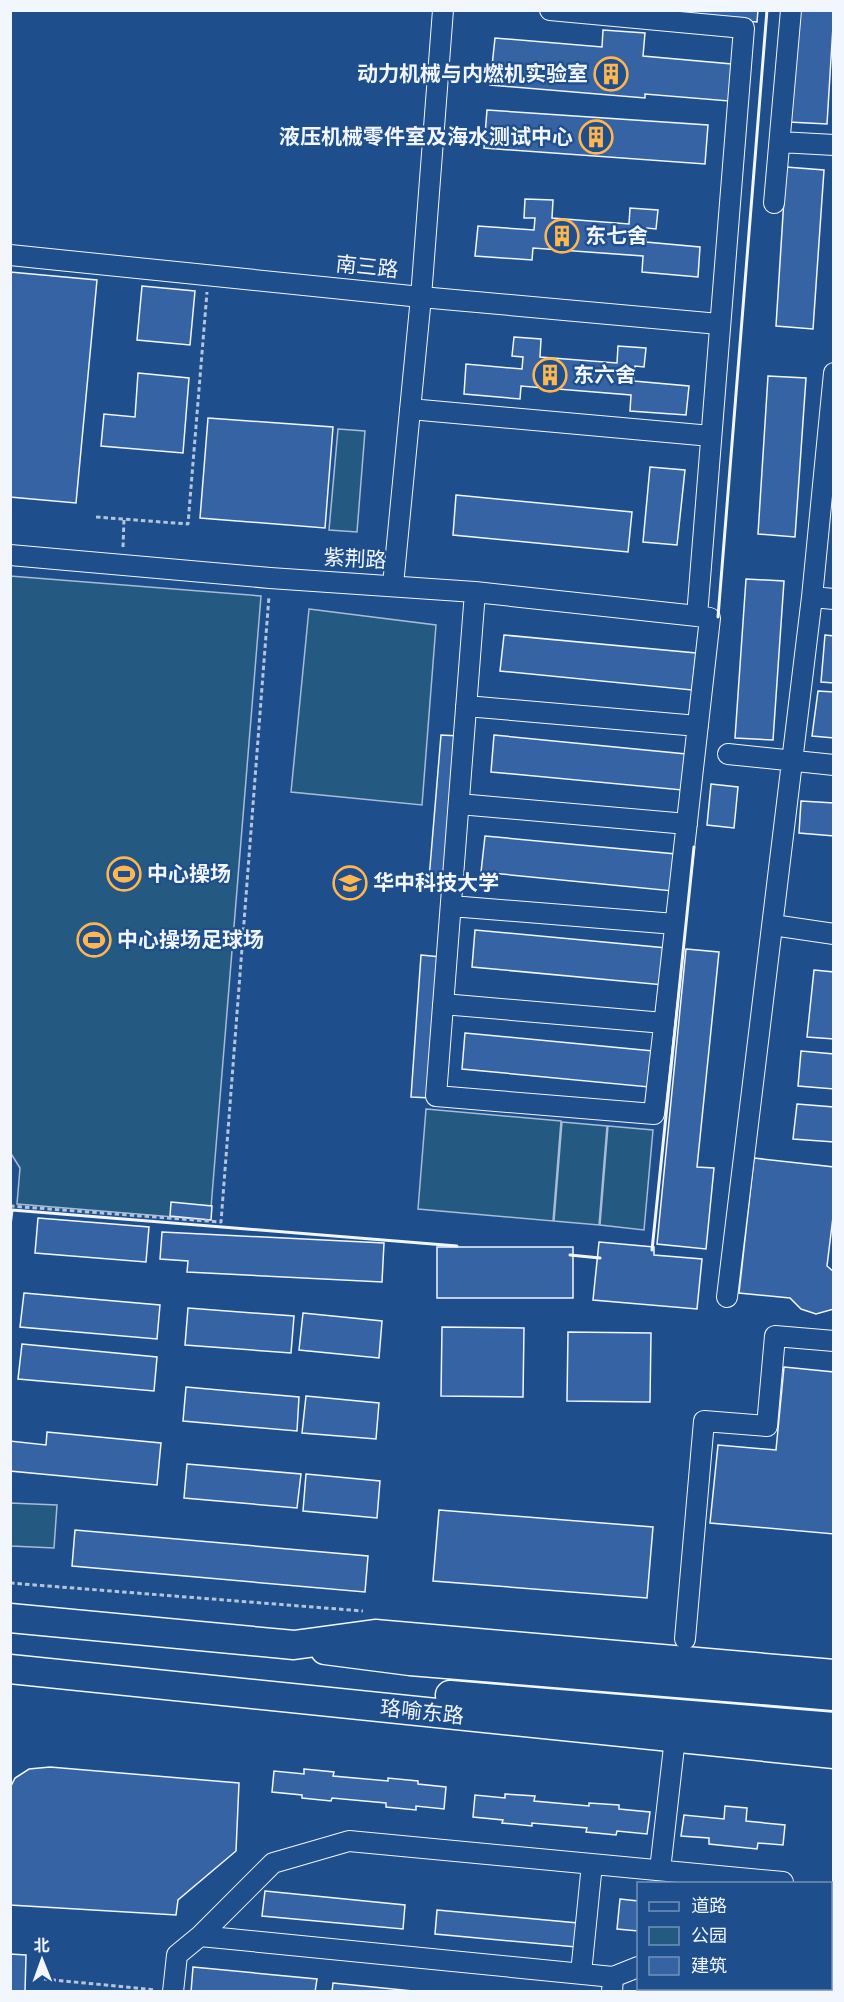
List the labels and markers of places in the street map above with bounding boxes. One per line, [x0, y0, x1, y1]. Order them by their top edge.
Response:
building icon: 动力机械与内燃机实验室 [593, 56, 629, 92]
place label: 动力机械与内燃机实验室 [357, 60, 588, 87]
building icon: 液压机械零件室及海水测试中心 [578, 119, 614, 155]
place label: 液压机械零件室及海水测试中心 [279, 123, 573, 150]
building icon: 东七舍 [544, 218, 580, 254]
place label: 东七舍 [585, 222, 648, 249]
building icon: 东六舍 [532, 357, 568, 393]
place label: 东六舍 [573, 361, 636, 388]
sports icon: 中心操场 [106, 856, 142, 892]
place label: 中心操场 [147, 860, 231, 887]
school or university icon: 华中科技大学 [332, 865, 368, 901]
place label: 华中科技大学 [373, 869, 499, 896]
sports icon: 中心操场足球场 [76, 922, 112, 958]
place label: 中心操场足球场 [117, 926, 264, 953]

